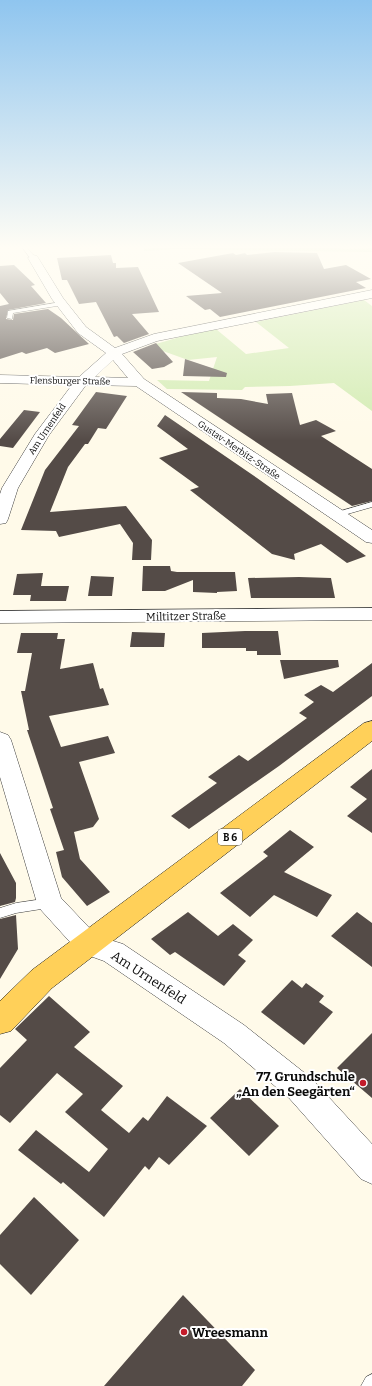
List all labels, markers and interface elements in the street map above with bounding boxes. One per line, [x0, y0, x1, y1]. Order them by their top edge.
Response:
street label: Flensburger Straße [30, 375, 110, 387]
street label: Am Urnenfeld [26, 401, 68, 456]
street label: Gustav-Merbitz-Straße [196, 419, 282, 481]
street label: Miltitzer Straße [146, 609, 226, 624]
road number: B 6 [218, 829, 242, 845]
street label: Am Urnenfeld [109, 948, 189, 1007]
place label: 77. Grundschule „An den Seegärten“ [236, 1069, 355, 1099]
marker: 77. Grundschule „An den Seegärten“ [358, 1078, 368, 1088]
place label: Wreesmann [192, 1325, 268, 1340]
marker: Wreesmann [179, 1327, 189, 1337]

